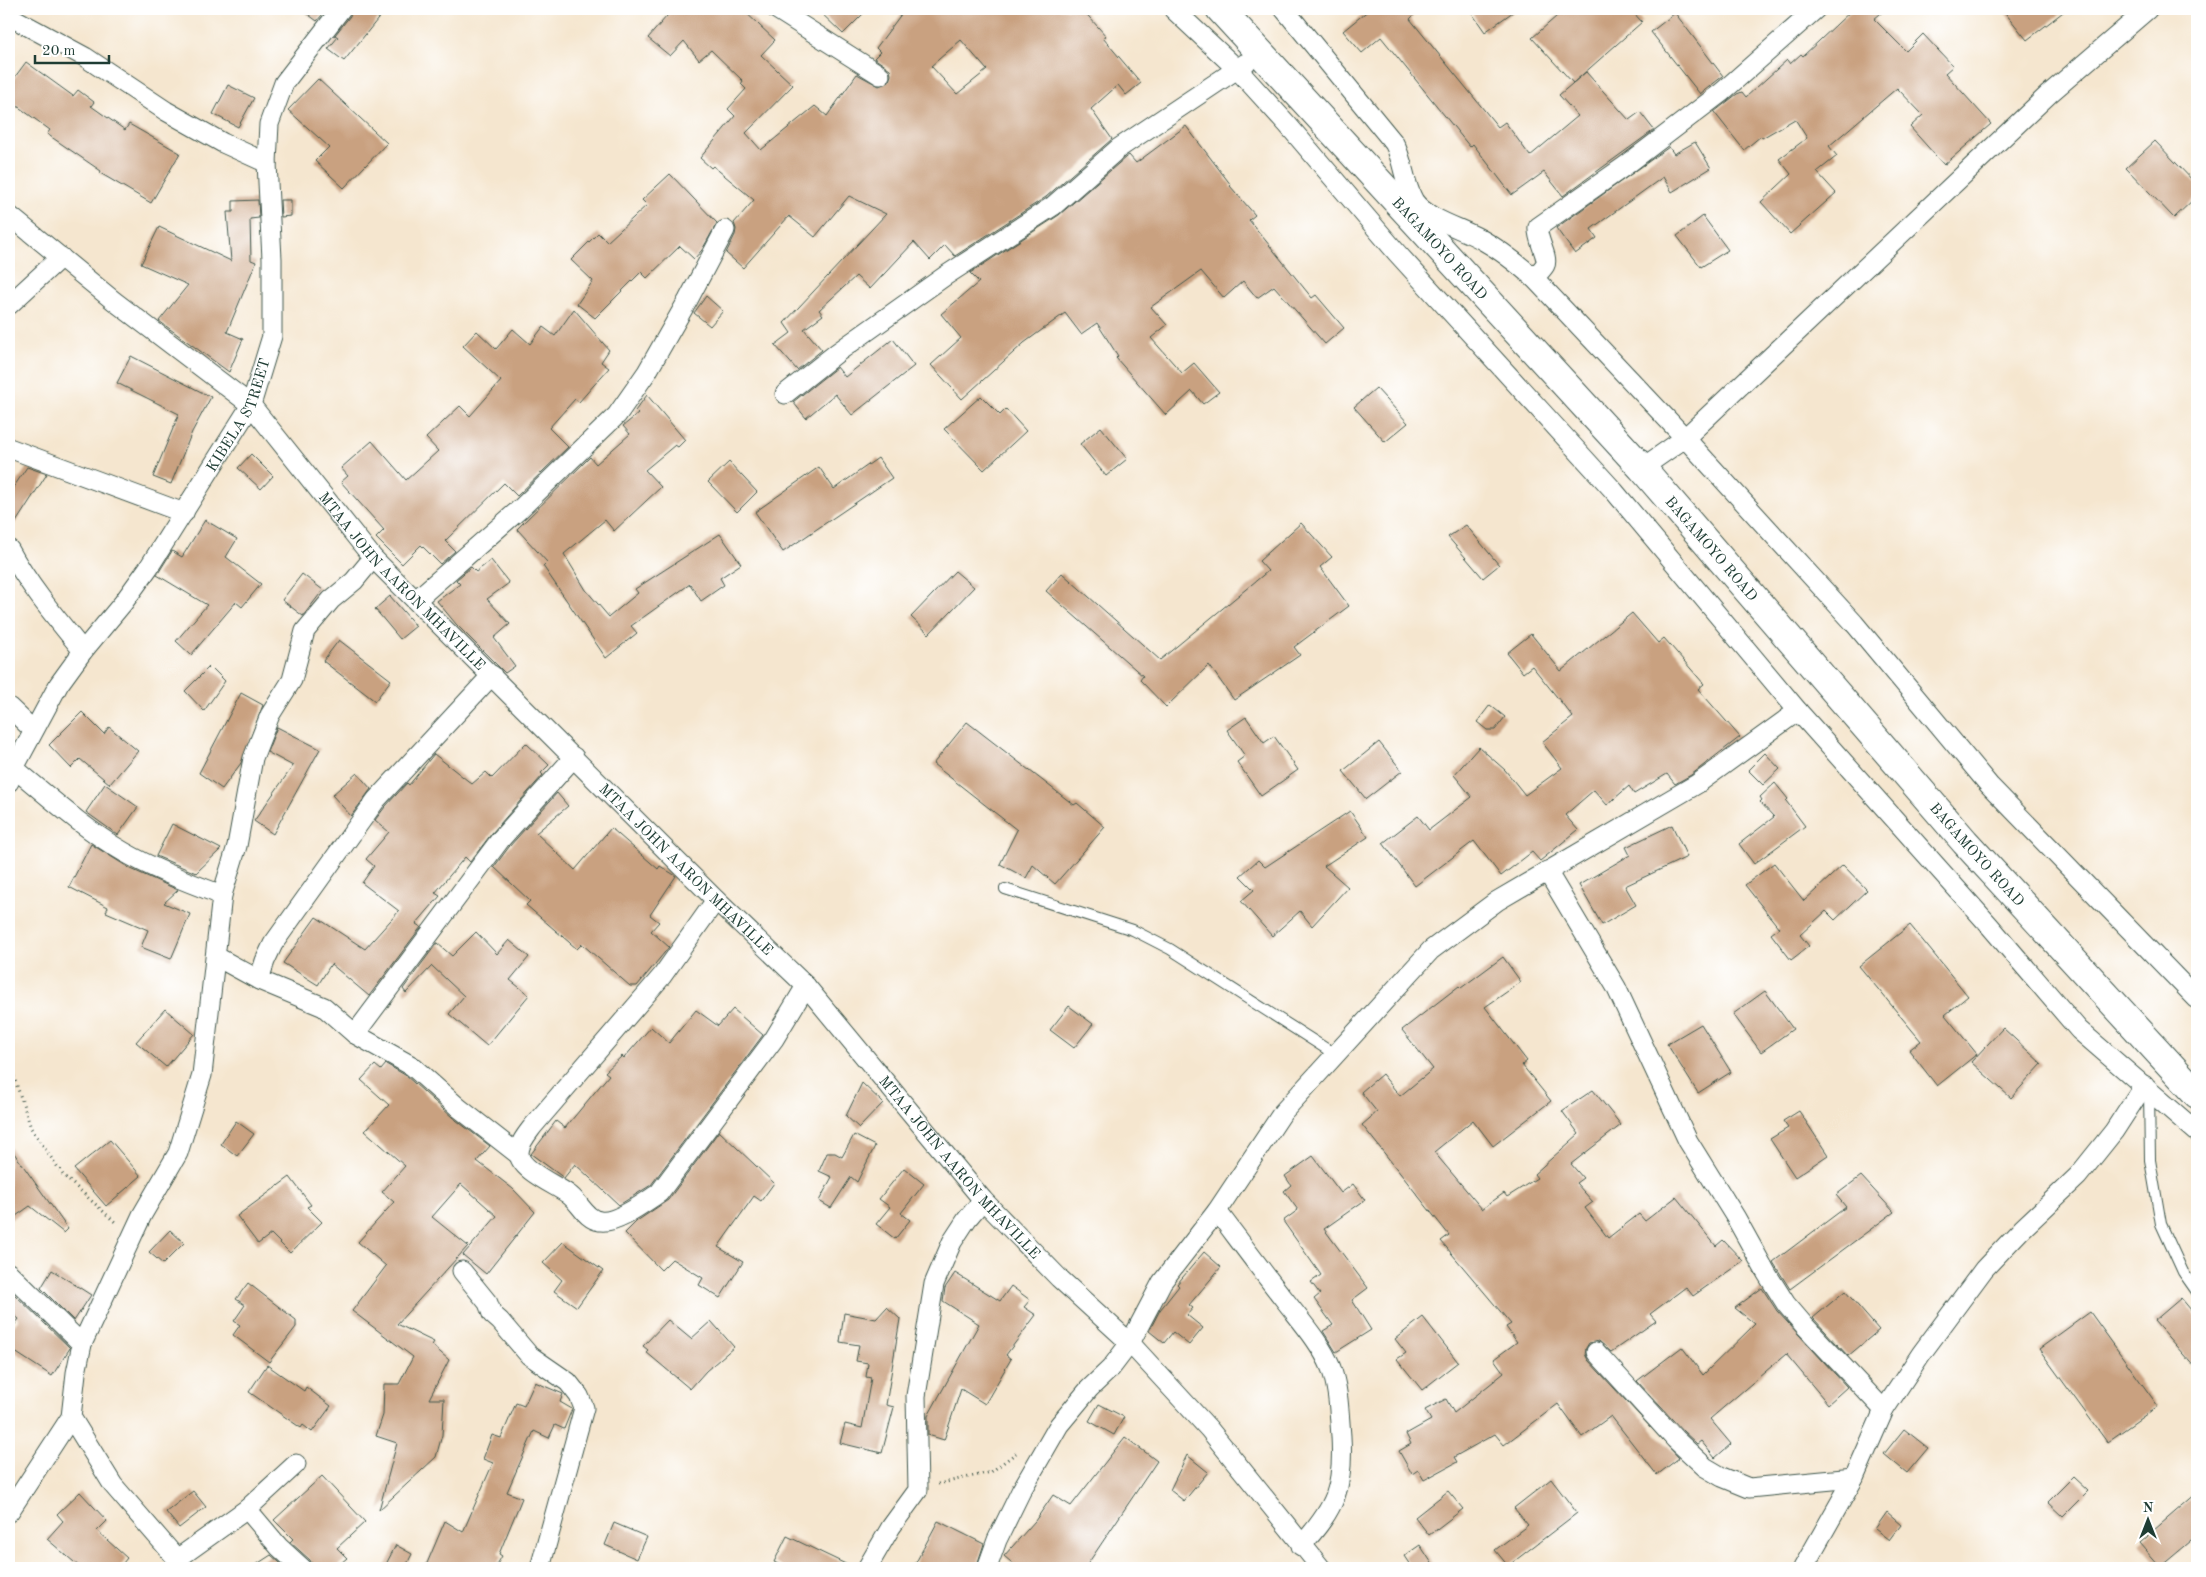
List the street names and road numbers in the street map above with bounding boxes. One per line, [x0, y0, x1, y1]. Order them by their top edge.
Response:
street label: BAGAMOYO ROAD [1388, 195, 1489, 303]
street label: KIBELA STREET [205, 357, 274, 475]
street label: MTAA JOHN AARON MHAVILLE [315, 490, 487, 674]
street label: BAGAMOYO ROAD [1661, 494, 1760, 605]
street label: MTAA JOHN AARON MHAVILLE [595, 782, 775, 959]
street label: BAGAMOYO ROAD [1926, 801, 2026, 910]
street label: MTAA JOHN AARON MHAVILLE [875, 1074, 1042, 1262]

